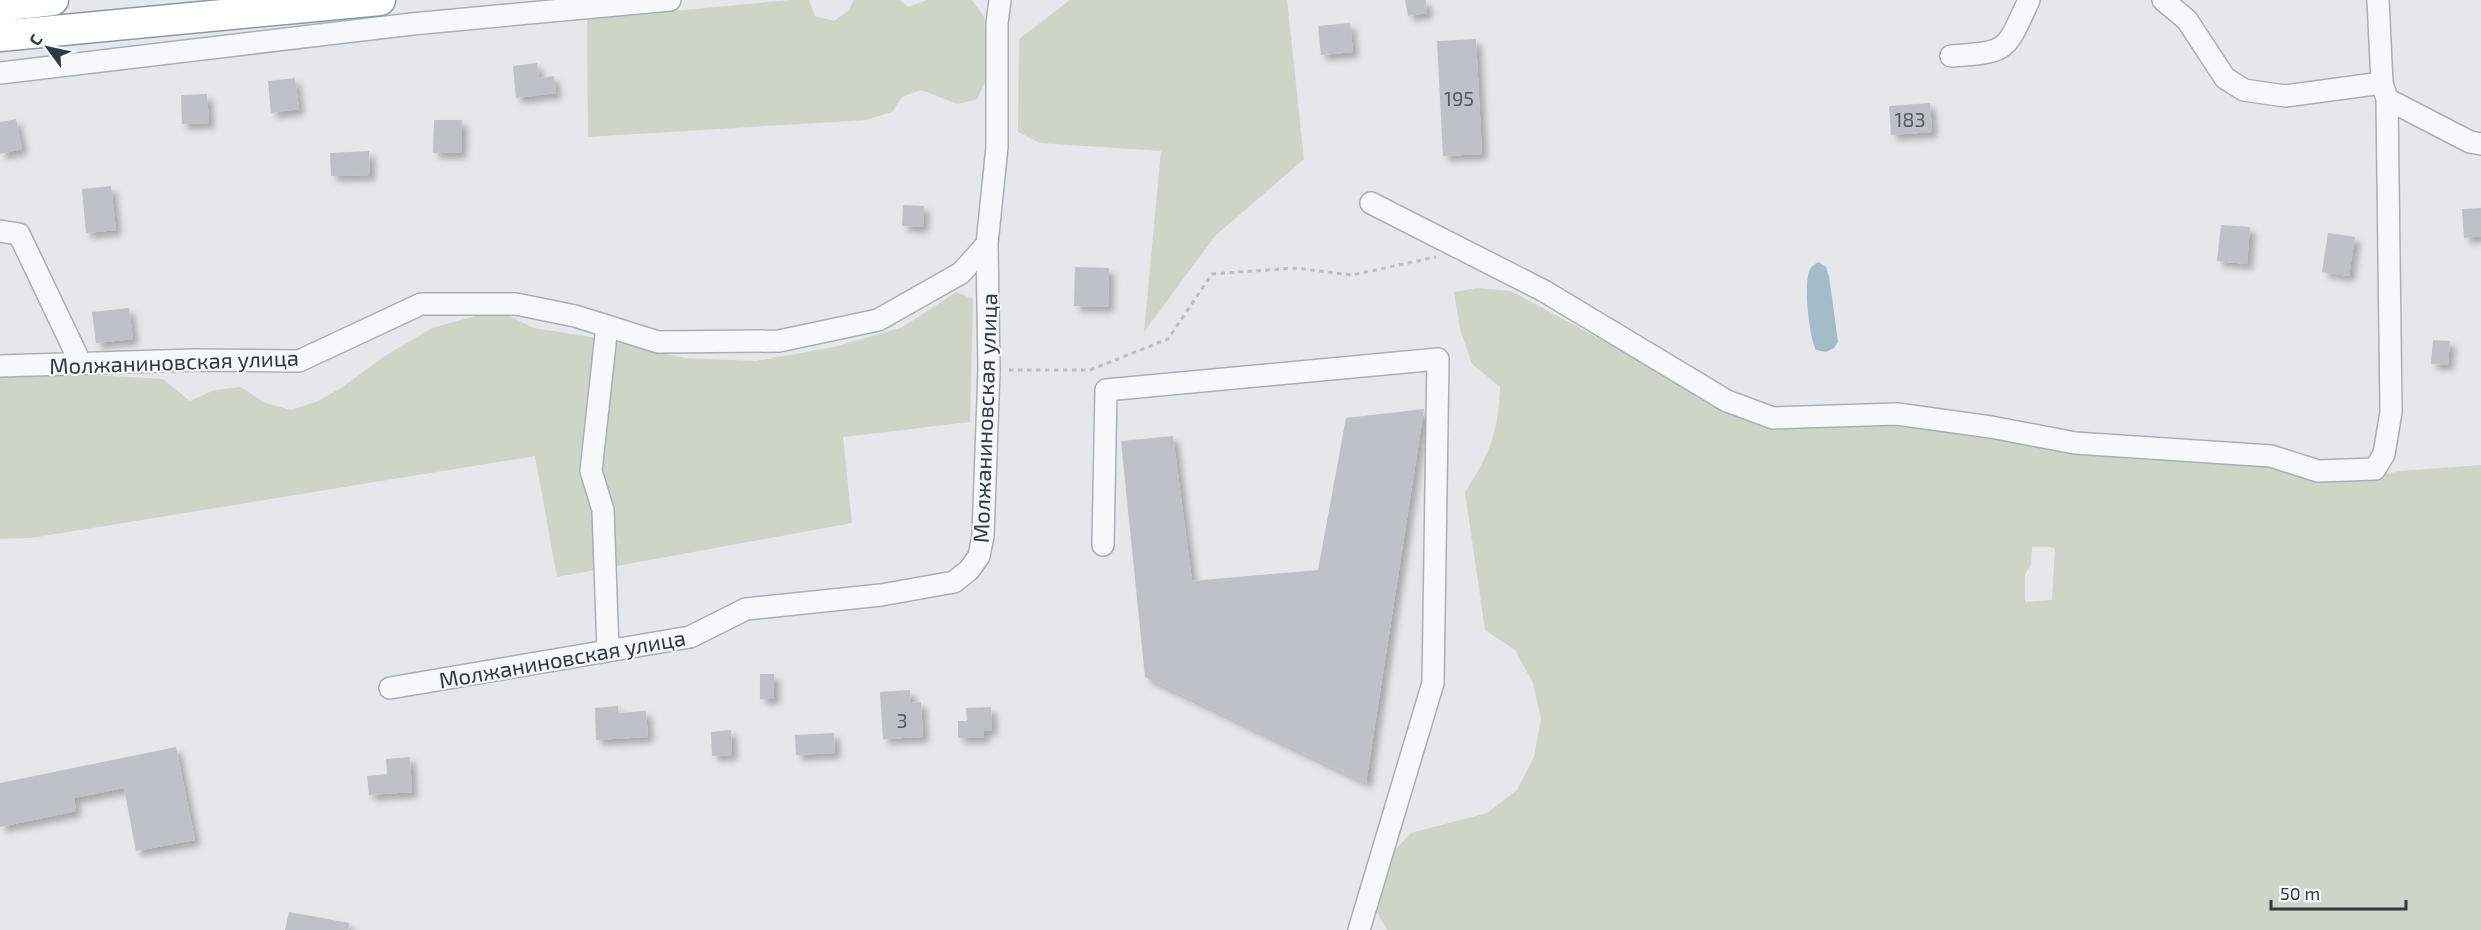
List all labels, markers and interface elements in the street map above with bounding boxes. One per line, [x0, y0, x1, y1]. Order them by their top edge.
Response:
north arrow [18, 18, 78, 78]
text: С [24, 30, 46, 49]
house number: 195 [1444, 86, 1474, 110]
house number: 183 [1894, 107, 1926, 131]
street label: Молжаниновская улица [967, 293, 1002, 543]
street label: Молжаниновская улица [49, 344, 299, 379]
street label: Молжаниновская улица [437, 624, 687, 693]
house number: 3 [896, 708, 908, 732]
scale bar [2271, 873, 2406, 911]
text: 50 m [2280, 882, 2320, 904]

